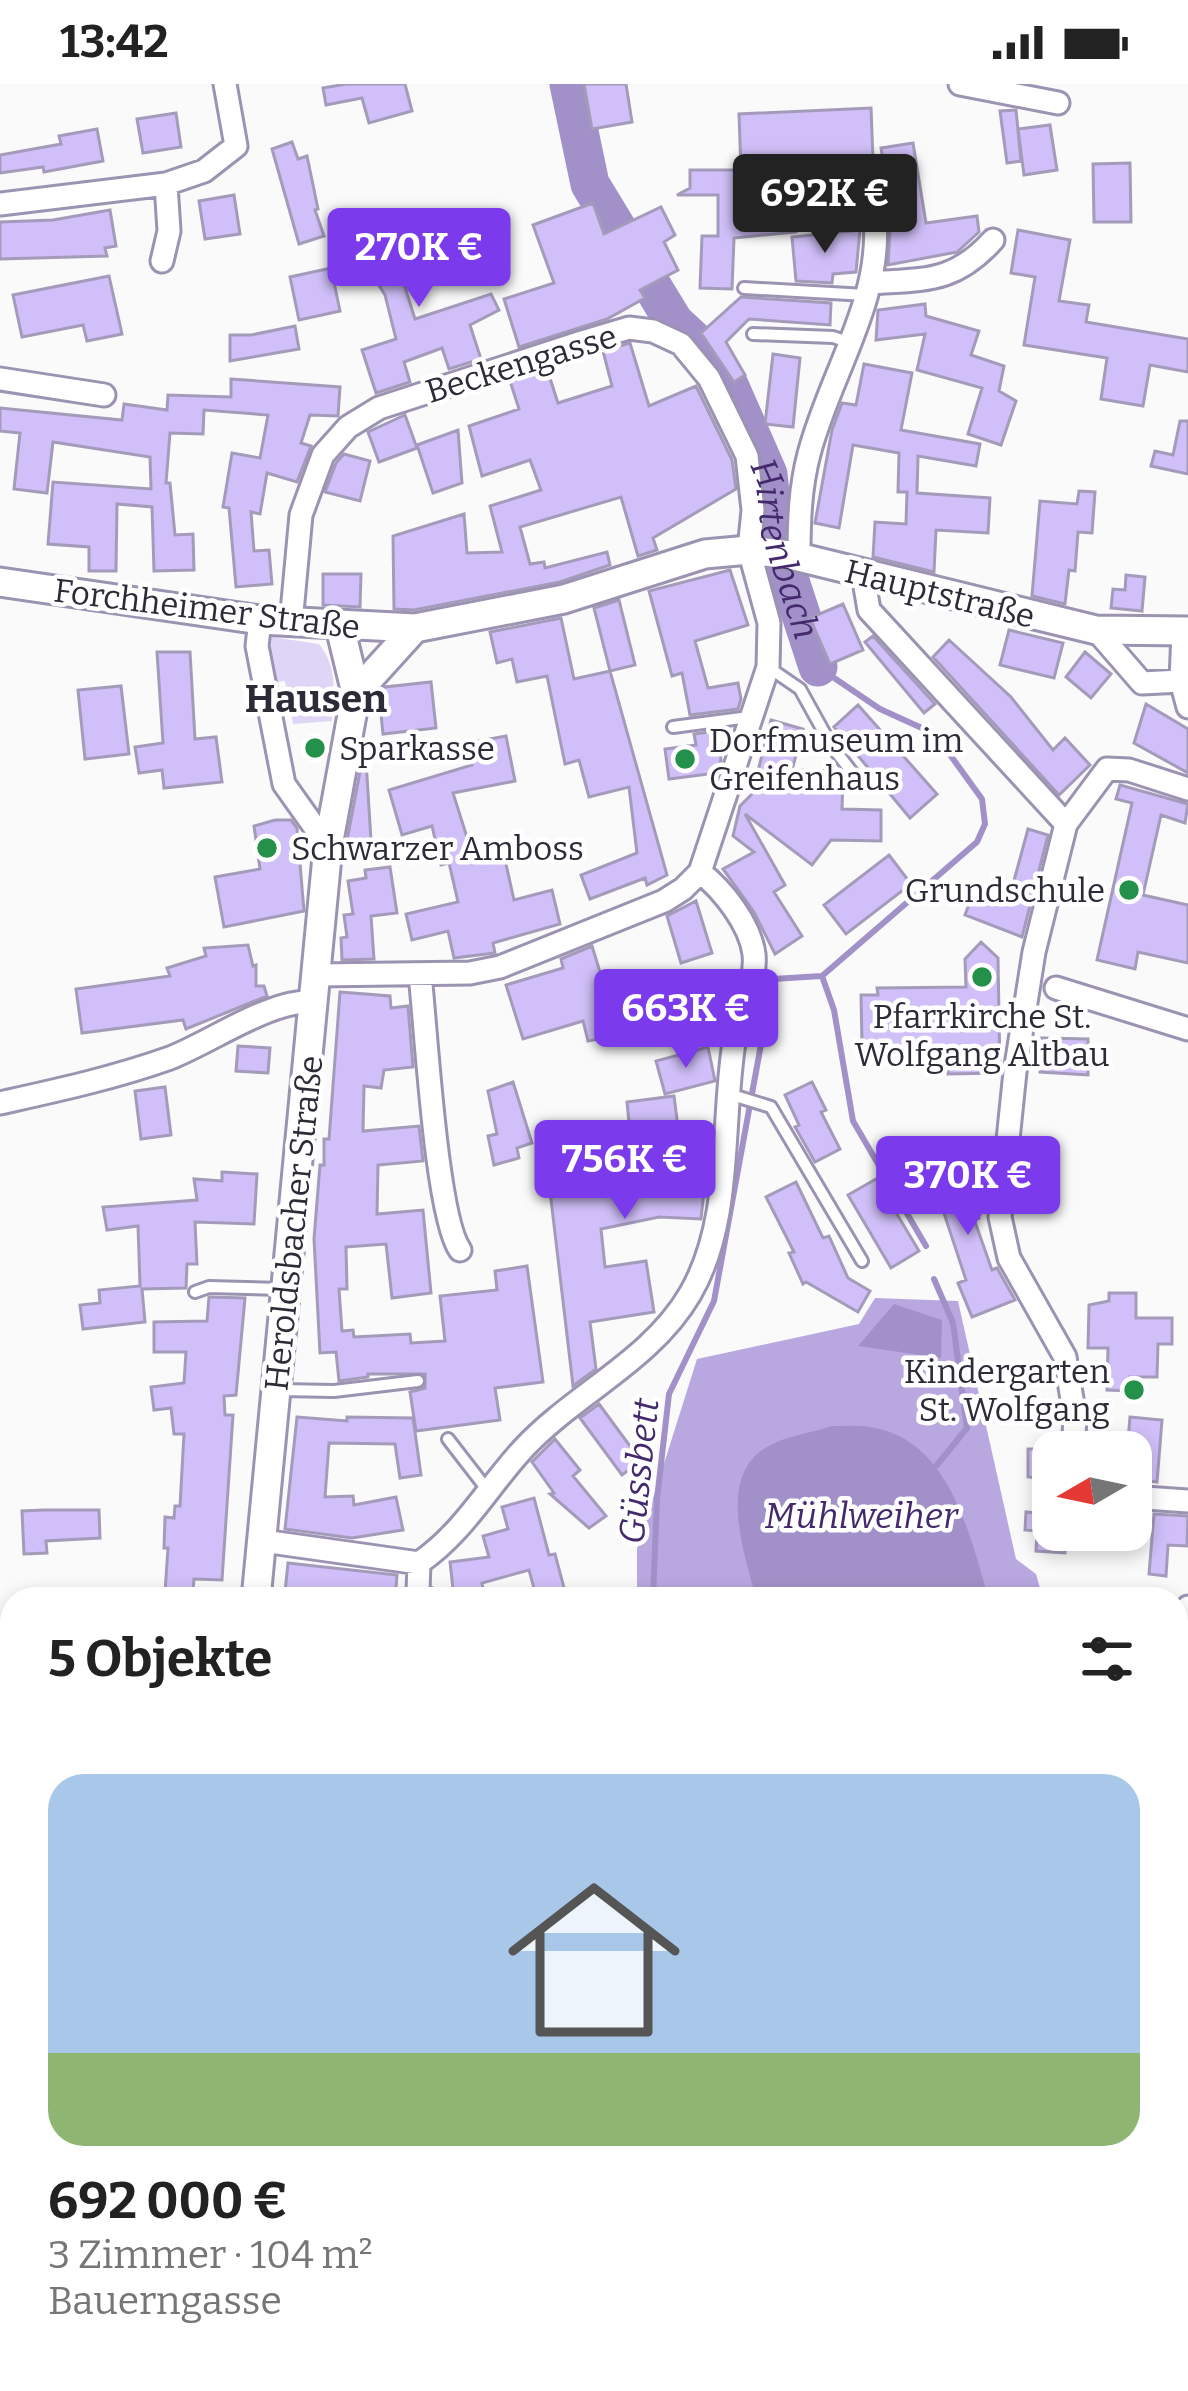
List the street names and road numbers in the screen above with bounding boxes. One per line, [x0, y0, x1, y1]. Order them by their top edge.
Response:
street label: Beckengasse [421, 316, 622, 412]
street label: Hauptstraße [841, 551, 1039, 637]
street label: Forchheimer Straße [52, 570, 362, 648]
street label: Heroldsbacher Straße [257, 1054, 331, 1393]

